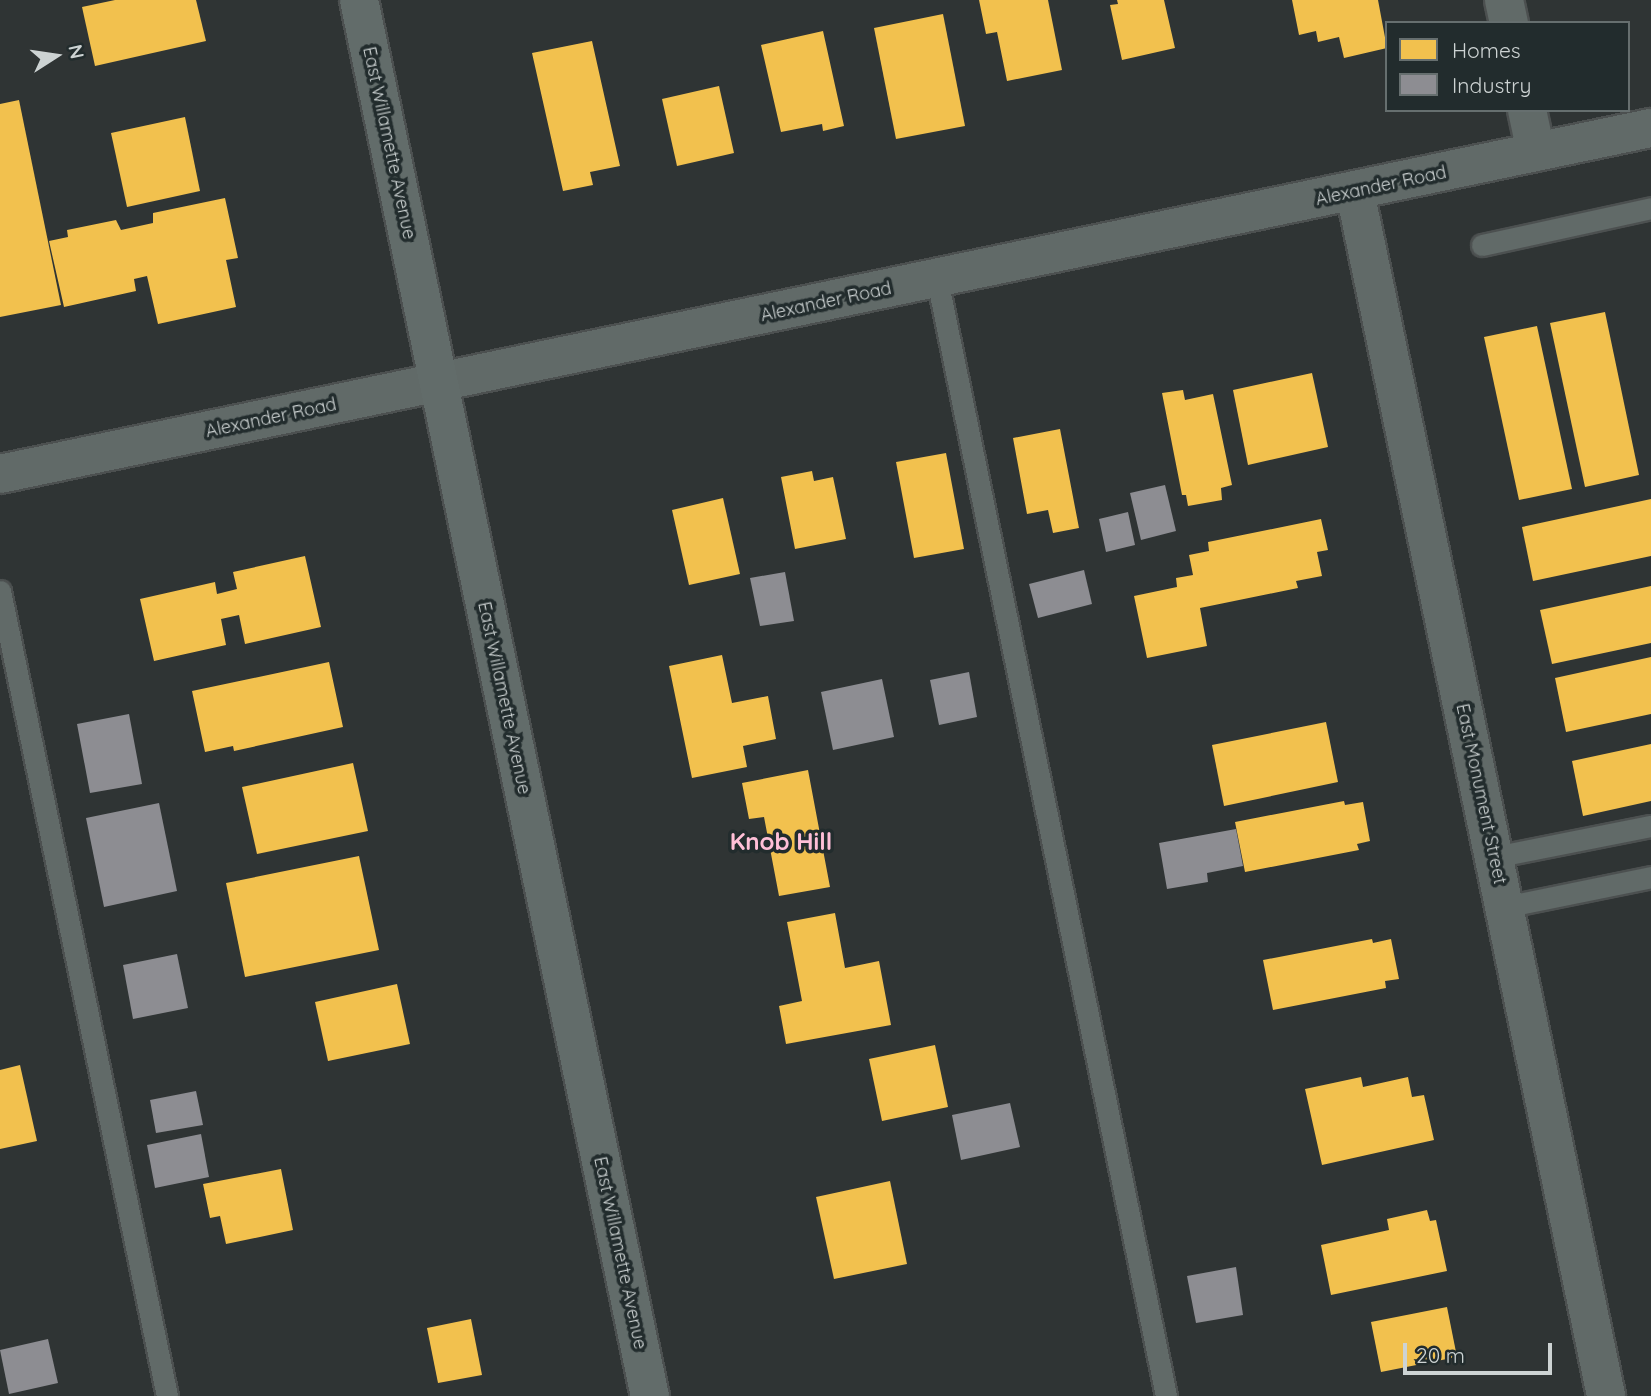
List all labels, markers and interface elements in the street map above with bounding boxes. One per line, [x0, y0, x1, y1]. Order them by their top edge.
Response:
north arrow [21, 21, 91, 91]
legend [1385, 21, 1630, 112]
text: Homes [1452, 37, 1521, 63]
text: N [63, 42, 90, 61]
street label: East Willamette Avenue [358, 45, 420, 241]
text: Industry [1452, 72, 1531, 98]
street label: Alexander Road [1314, 162, 1448, 210]
street label: Alexander Road [759, 278, 893, 326]
street label: Alexander Road [204, 394, 338, 442]
street label: East Willamette Avenue [473, 600, 535, 796]
street label: East Monument Street [1451, 702, 1511, 886]
district label: Knob Hill [730, 828, 832, 856]
street label: East Willamette Avenue [589, 1155, 651, 1351]
scale bar [1406, 1330, 1555, 1374]
text: 20 m [1416, 1342, 1465, 1368]

